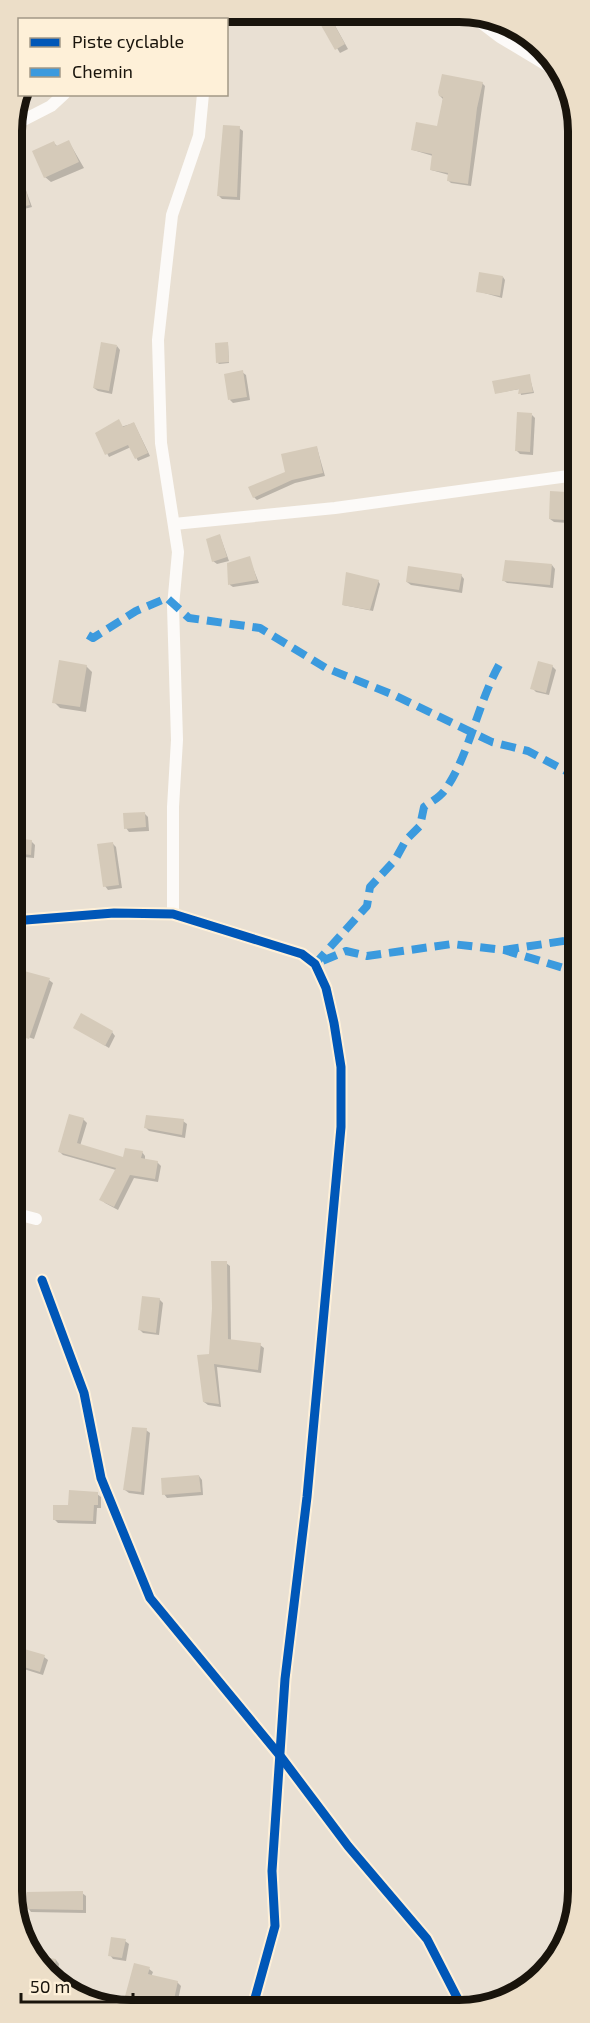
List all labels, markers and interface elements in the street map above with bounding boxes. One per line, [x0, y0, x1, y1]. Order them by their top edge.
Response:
legend [18, 18, 228, 96]
text: Piste cyclable [72, 30, 184, 52]
text: Chemin [72, 60, 133, 82]
scale bar [21, 1966, 134, 2004]
text: 50 m [30, 1975, 70, 1997]

